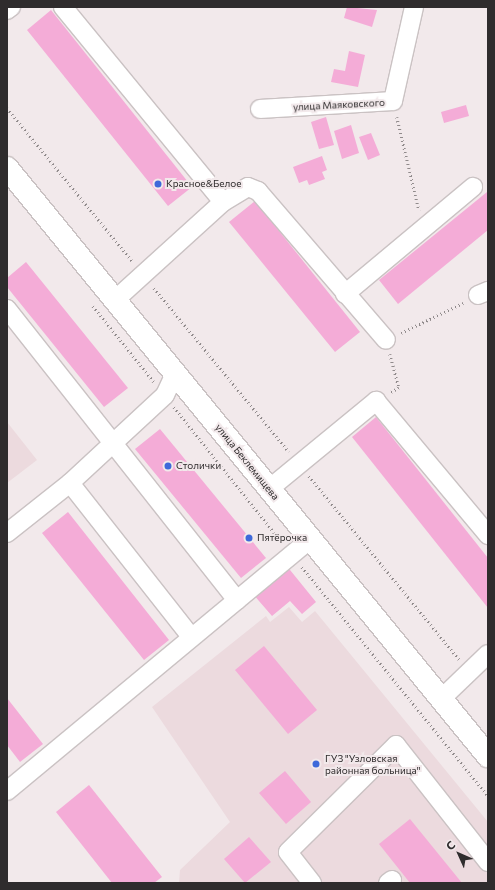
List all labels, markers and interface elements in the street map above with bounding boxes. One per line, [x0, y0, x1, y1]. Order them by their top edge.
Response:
street label: улица Маяковского [293, 97, 385, 113]
place label: Красное&Белое [166, 178, 242, 190]
marker: Красное&Белое [153, 179, 163, 189]
street label: улица Беклемищева [213, 422, 281, 502]
place label: Столички [176, 460, 221, 472]
marker: Столички [163, 461, 173, 471]
place label: Пятёрочка [257, 532, 307, 544]
marker: Пятёрочка [244, 533, 254, 543]
place label: ГУЗ "Узловская районная больница" [325, 752, 421, 776]
marker: ГУЗ "Узловская районная больница" [310, 758, 322, 770]
north arrow [439, 834, 479, 874]
text: С [443, 838, 457, 852]

